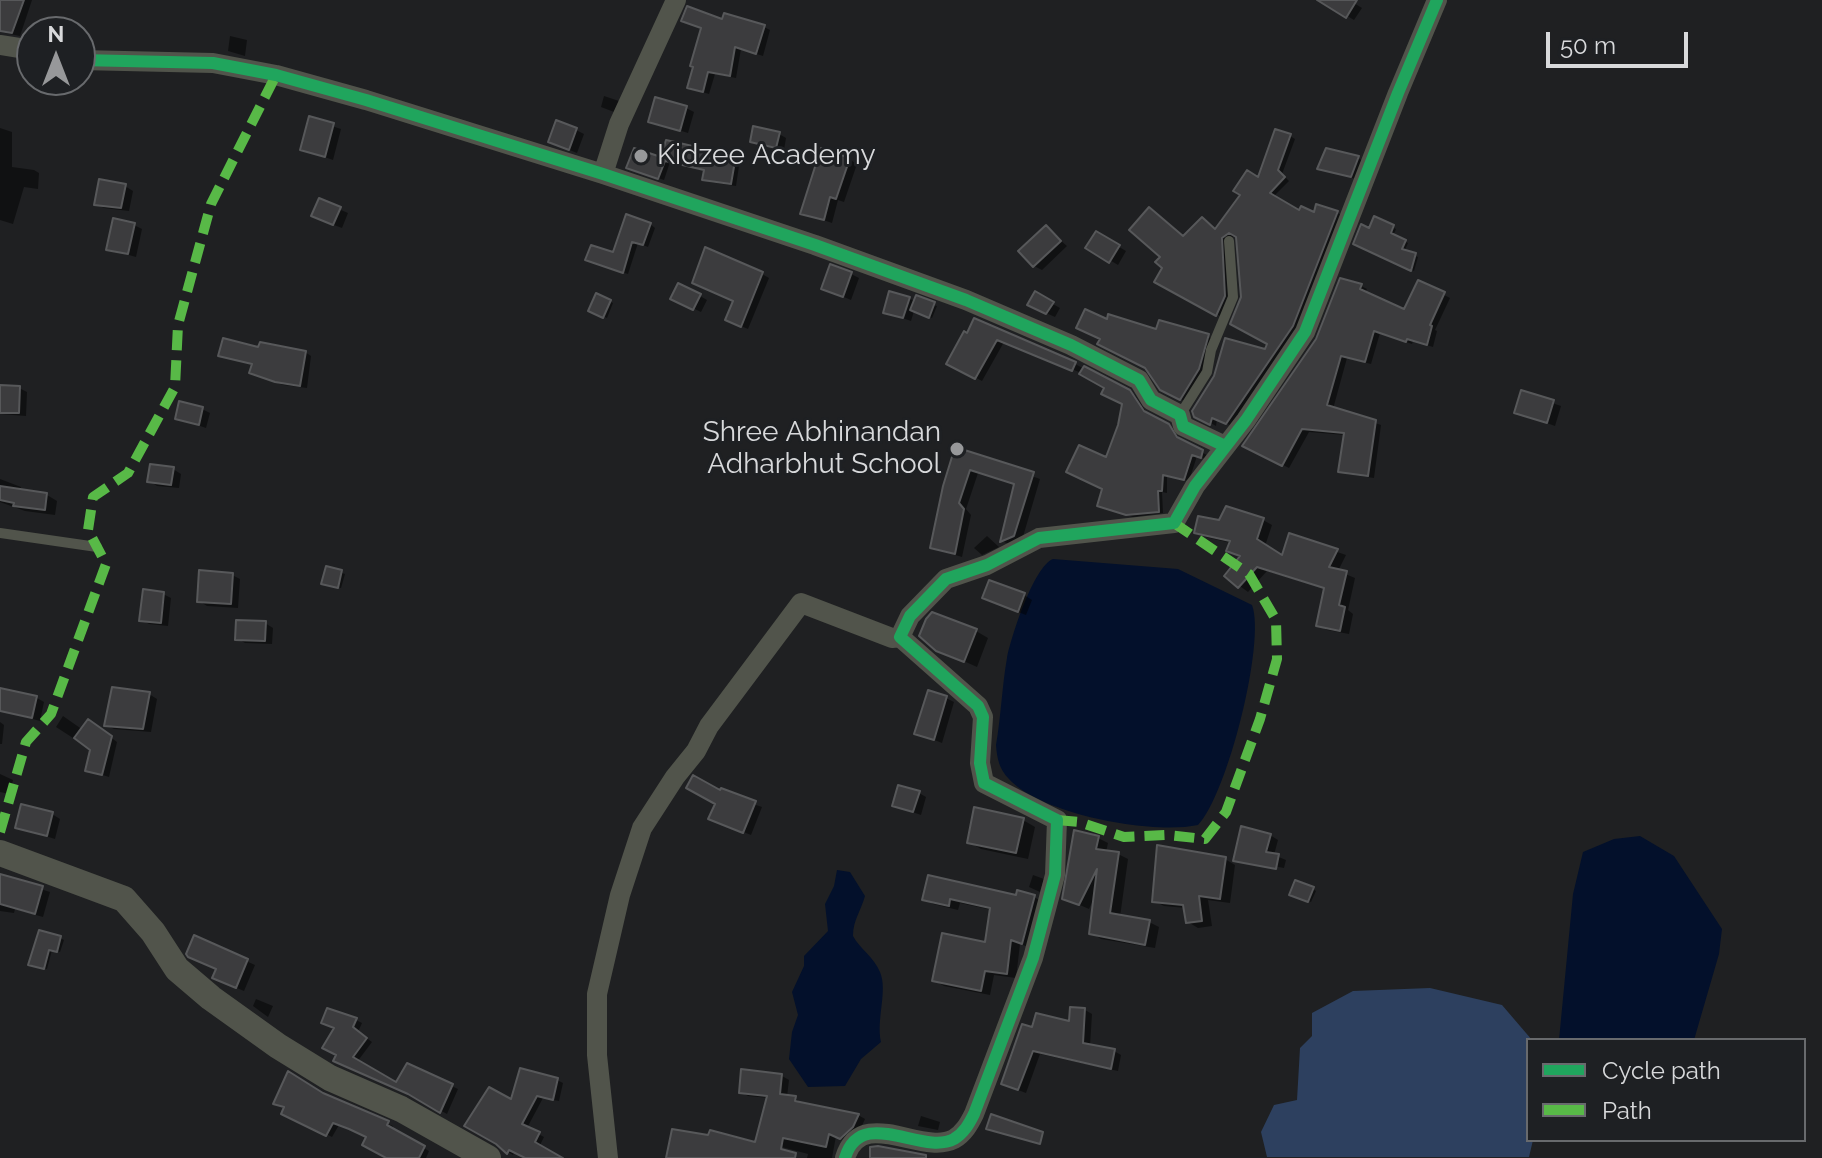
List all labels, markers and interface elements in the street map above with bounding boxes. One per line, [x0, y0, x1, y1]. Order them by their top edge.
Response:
north arrow [16, 16, 96, 96]
scale bar [1550, 16, 1692, 66]
text: N [48, 21, 64, 47]
text: 50 m [1560, 31, 1616, 60]
place label: Kidzee Academy [657, 139, 876, 173]
marker: Kidzee Academy [632, 147, 650, 165]
place label: Shree Abhinandan Adharbhut School [703, 416, 941, 482]
marker: Shree Abhinandan Adharbhut School [948, 440, 966, 458]
legend [1526, 1038, 1806, 1142]
text: Cycle path [1602, 1056, 1721, 1085]
text: Path [1602, 1096, 1652, 1125]

